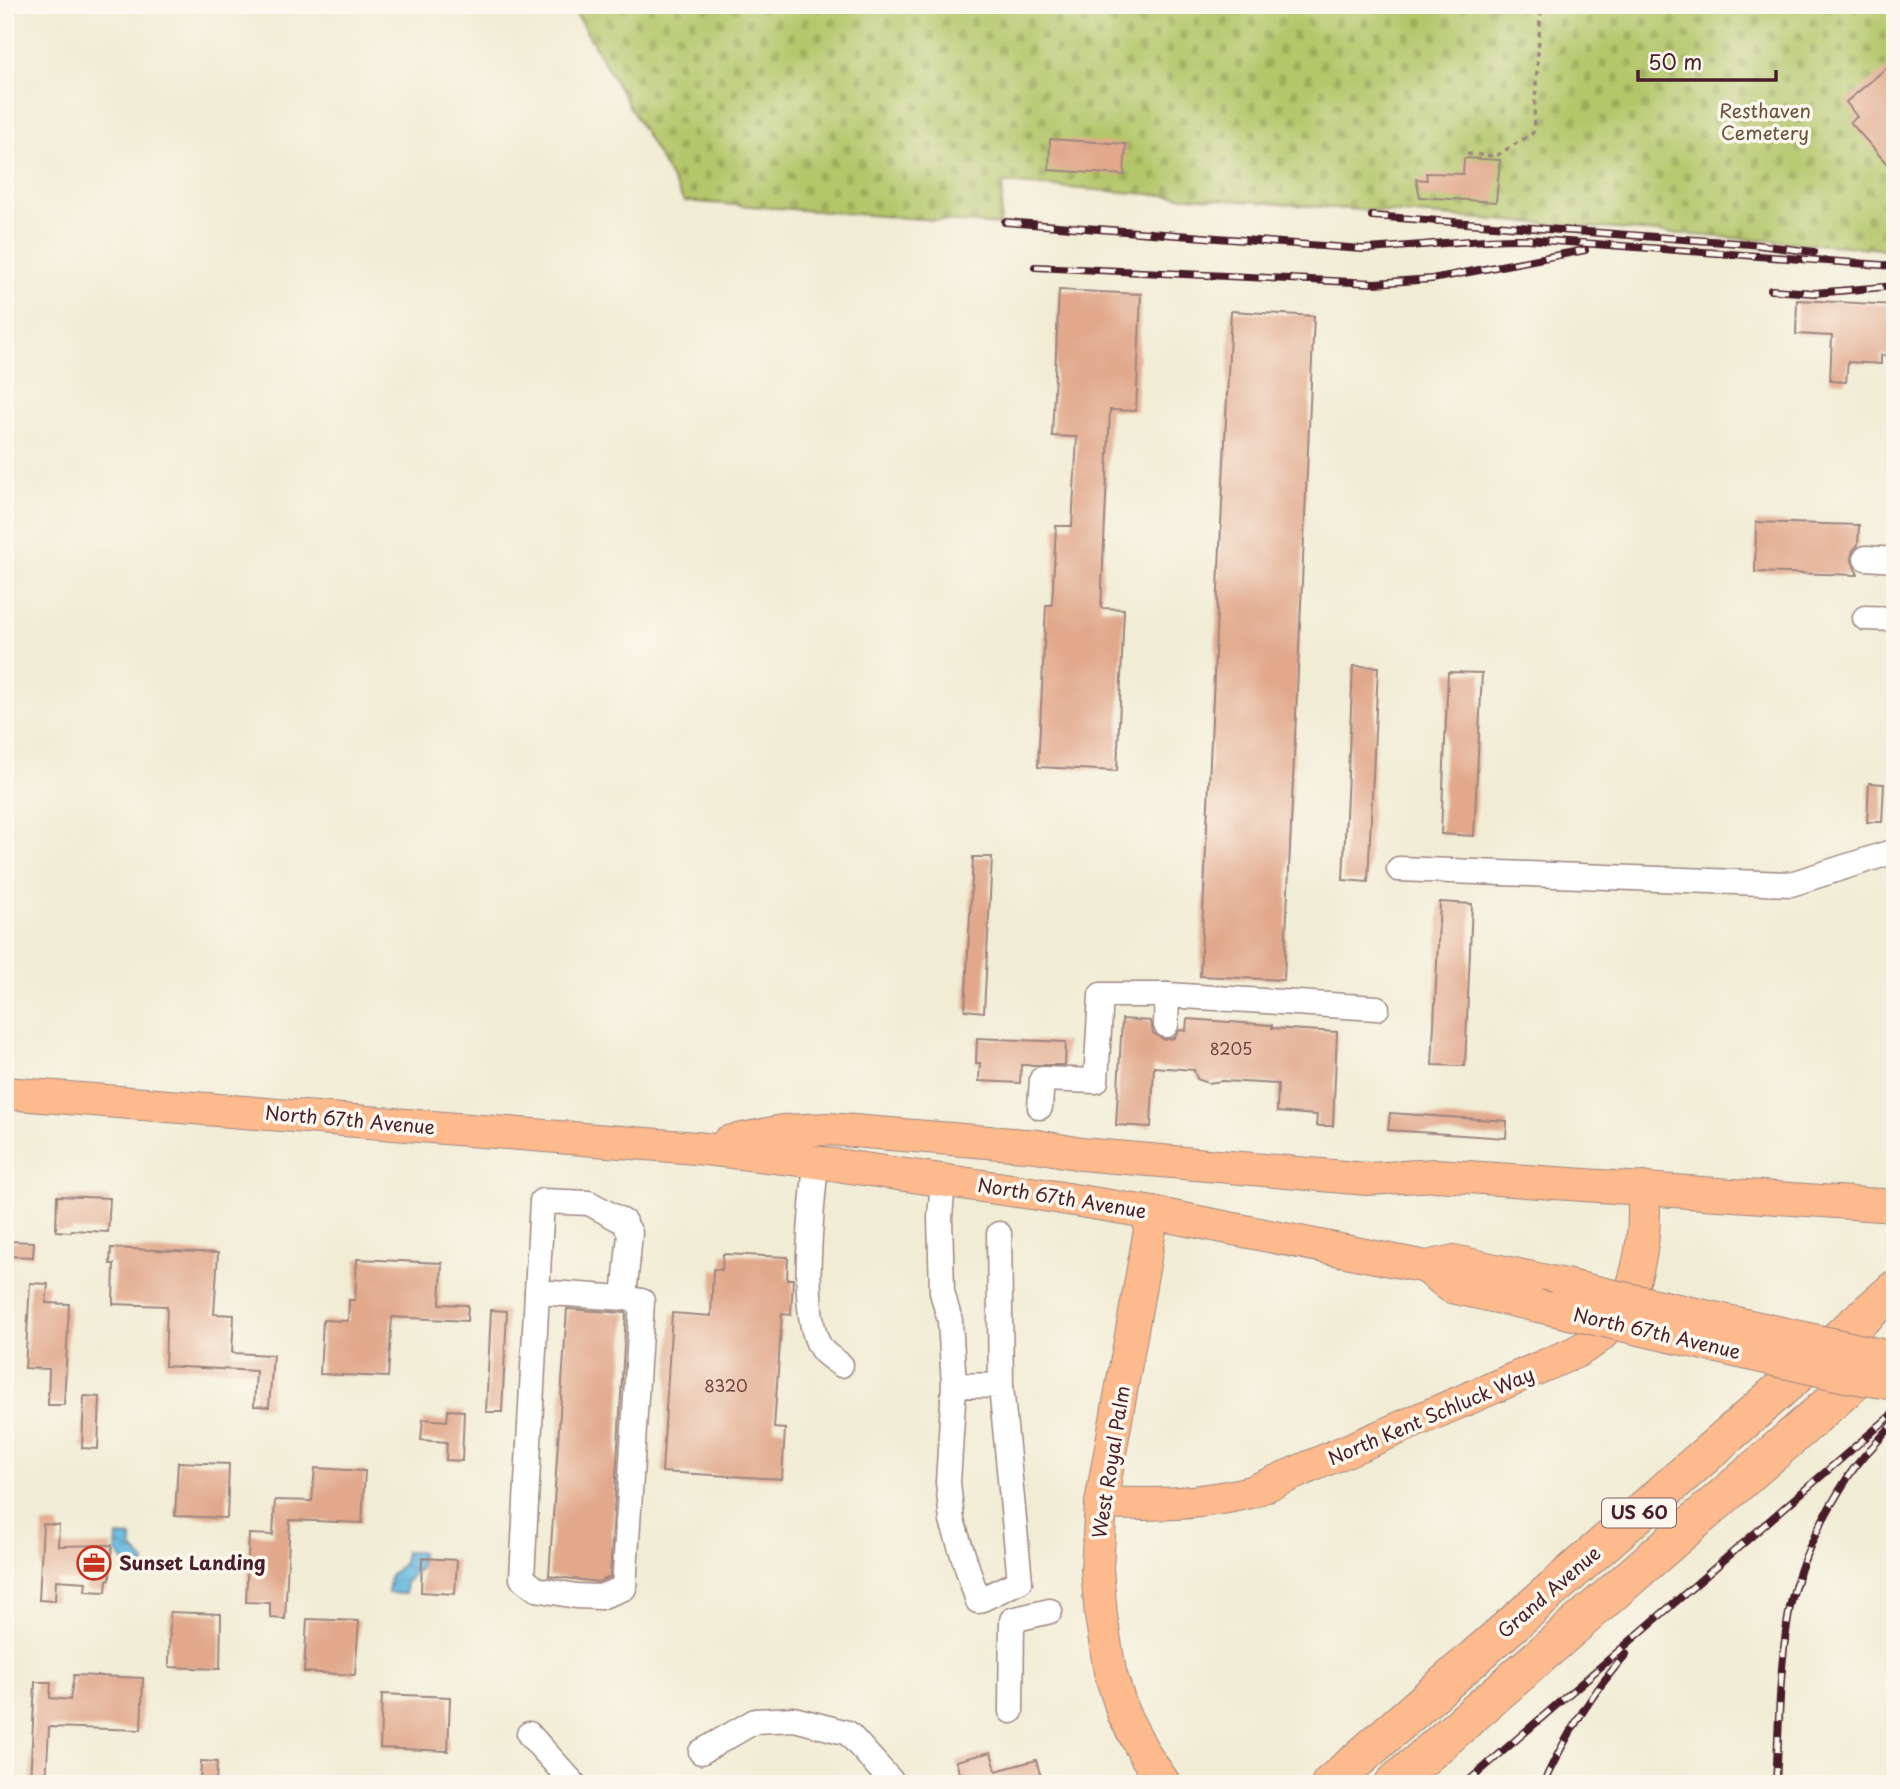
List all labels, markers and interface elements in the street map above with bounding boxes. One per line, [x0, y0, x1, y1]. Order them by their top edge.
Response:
scale bar [1638, 38, 1776, 82]
text: 50 m [1648, 45, 1702, 77]
park label: Resthaven Cemetery [1719, 96, 1811, 146]
house number: 8205 [1210, 1036, 1252, 1060]
street label: North 67th Avenue [264, 1098, 436, 1140]
street label: North 67th Avenue [976, 1170, 1149, 1224]
street label: North 67th Avenue [1571, 1299, 1743, 1365]
street label: North Kent Schluck Way [1323, 1359, 1538, 1471]
house number: 8320 [704, 1373, 748, 1397]
street label: West Royal Palm [1084, 1383, 1136, 1540]
road number: US 60 [1602, 1498, 1676, 1528]
street label: Grand Avenue [1491, 1538, 1606, 1644]
office icon: Sunset Landing [75, 1544, 113, 1582]
place label: Sunset Landing [119, 1548, 266, 1576]

